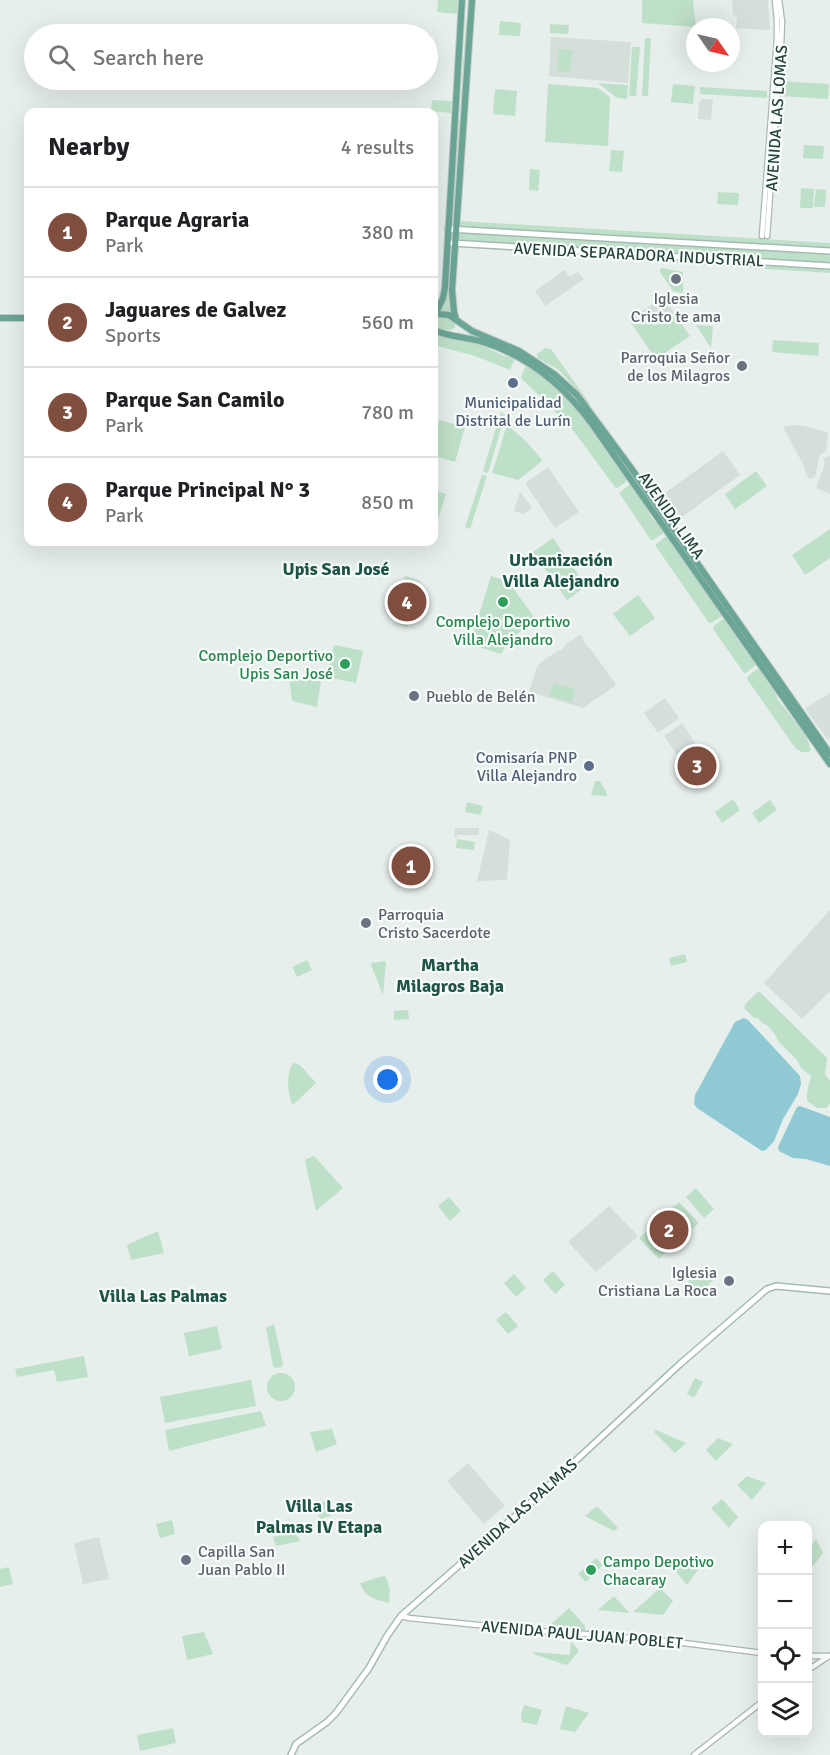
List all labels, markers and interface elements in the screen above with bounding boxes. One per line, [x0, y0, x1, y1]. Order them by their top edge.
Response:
north arrow [686, 18, 740, 72]
search box [24, 24, 438, 90]
icon: search [45, 41, 78, 74]
text: Search here [93, 44, 204, 71]
street label: AVENIDA LAS LOMAS [762, 44, 792, 192]
text: Nearby [48, 131, 129, 163]
text: 4 results [341, 135, 414, 160]
text: Parque Agraria [105, 206, 249, 233]
text: 1 [62, 220, 73, 245]
text: 380 m [361, 220, 414, 245]
text: Park [105, 233, 143, 258]
street label: AVENIDA SEPARADORA INDUSTRIAL [513, 238, 765, 272]
marker: Iglesia Cristo te ama [669, 272, 683, 286]
place label: Iglesia Cristo te ama [631, 289, 721, 327]
text: Jaguares de Galvez [105, 296, 286, 323]
text: 2 [62, 310, 73, 335]
text: 560 m [361, 310, 414, 335]
text: Sports [105, 323, 161, 348]
place label: Parroquia Señor de los Milagros [620, 348, 730, 386]
marker: Parroquia Señor de los Milagros [735, 359, 749, 373]
marker: Municipalidad Distrital de Lurín [506, 376, 520, 390]
text: Parque San Camilo [105, 386, 284, 413]
place label: Municipalidad Distrital de Lurín [455, 393, 571, 431]
text: 3 [62, 400, 73, 425]
text: 780 m [361, 400, 414, 425]
text: Park [105, 413, 143, 438]
street label: AVENIDA LIMA [634, 468, 709, 563]
text: Parque Principal N° 3 [105, 476, 310, 503]
text: 4 [62, 490, 73, 515]
text: 850 m [361, 490, 414, 515]
text: Park [105, 503, 143, 528]
district label: Urbanización Villa Alejandro [503, 549, 619, 592]
district label: Upis San José [283, 558, 390, 580]
pin: 4 [388, 580, 426, 624]
marker: Complejo Deportivo Villa Alejandro [496, 595, 510, 609]
place label: Complejo Deportivo Villa Alejandro [436, 612, 570, 650]
place label: Complejo Deportivo Upis San José [198, 646, 333, 684]
marker: Complejo Deportivo Upis San José [338, 657, 352, 671]
place label: Pueblo de Belén [426, 687, 535, 707]
marker: Pueblo de Belén [407, 689, 421, 703]
pin: 3 [678, 744, 716, 789]
place label: Comisaría PNP Villa Alejandro [476, 748, 577, 786]
marker: Comisaría PNP Villa Alejandro [582, 759, 596, 773]
pin: 1 [392, 844, 430, 888]
place label: Parroquia Cristo Sacerdote [378, 905, 491, 943]
marker: Parroquia Cristo Sacerdote [359, 916, 373, 930]
district label: Martha Milagros Baja [396, 954, 504, 997]
your location [373, 1065, 402, 1094]
pin: 2 [650, 1208, 688, 1252]
place label: Iglesia Cristiana La Roca [598, 1263, 717, 1301]
marker: Iglesia Cristiana La Roca [722, 1274, 736, 1288]
district label: Villa Las Palmas [99, 1285, 227, 1307]
street label: AVENIDA LAS PALMAS [454, 1455, 582, 1573]
district label: Villa Las Palmas IV Etapa [256, 1495, 382, 1538]
map controls [758, 1521, 812, 1737]
button: + [758, 1521, 812, 1575]
place label: Capilla San Juan Pablo II [198, 1542, 285, 1580]
place label: Campo Depotivo Chacaray [603, 1552, 714, 1590]
marker: Capilla San Juan Pablo II [179, 1553, 193, 1567]
marker: Campo Depotivo Chacaray [584, 1563, 598, 1577]
button: − [758, 1575, 812, 1629]
street label: AVENIDA PAUL JUAN POBLET [480, 1616, 684, 1654]
button: locate [758, 1629, 812, 1683]
button: layers [758, 1683, 812, 1737]

